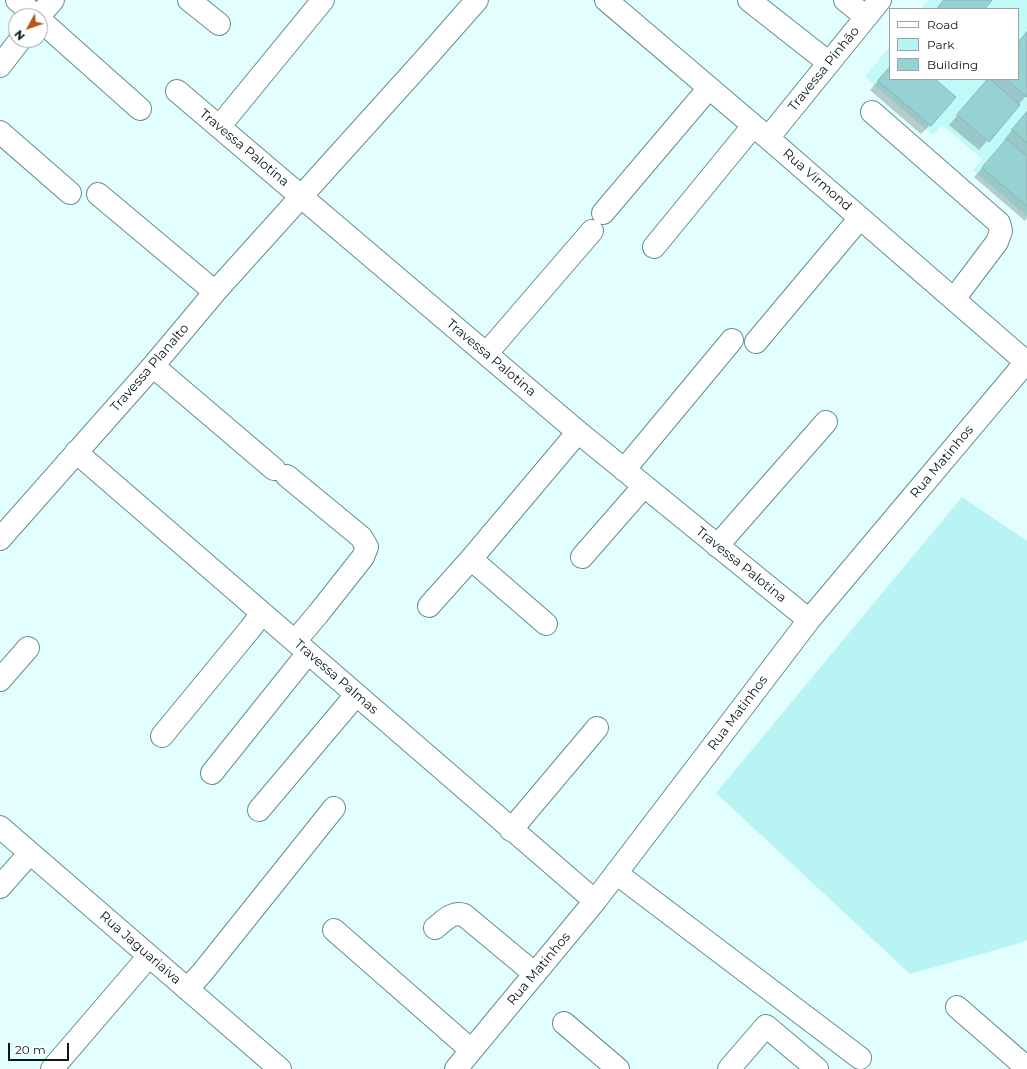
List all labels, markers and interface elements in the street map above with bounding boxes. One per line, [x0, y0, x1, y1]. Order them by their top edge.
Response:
north arrow [8, 8, 48, 48]
legend [889, 8, 1019, 80]
text: Road [927, 17, 958, 32]
street label: Travessa Pinhão [785, 24, 863, 114]
text: N [11, 27, 28, 43]
text: Park [927, 37, 954, 52]
text: Building [927, 57, 978, 72]
street label: Travessa Palotina [196, 106, 292, 190]
street label: Rua Virmond [779, 146, 855, 214]
street label: Travessa Palotina [443, 316, 539, 400]
street label: Travessa Planalto [108, 321, 192, 415]
street label: Rua Matinhos [907, 422, 977, 502]
street label: Travessa Palotina [693, 524, 789, 606]
street label: Travessa Palmas [291, 636, 381, 718]
street label: Rua Matinhos [705, 672, 771, 754]
street label: Rua Jaguariaiva [96, 908, 184, 988]
street label: Rua Matinhos [504, 929, 574, 1009]
scale bar [10, 1035, 71, 1061]
text: 20 m [15, 1042, 46, 1057]

